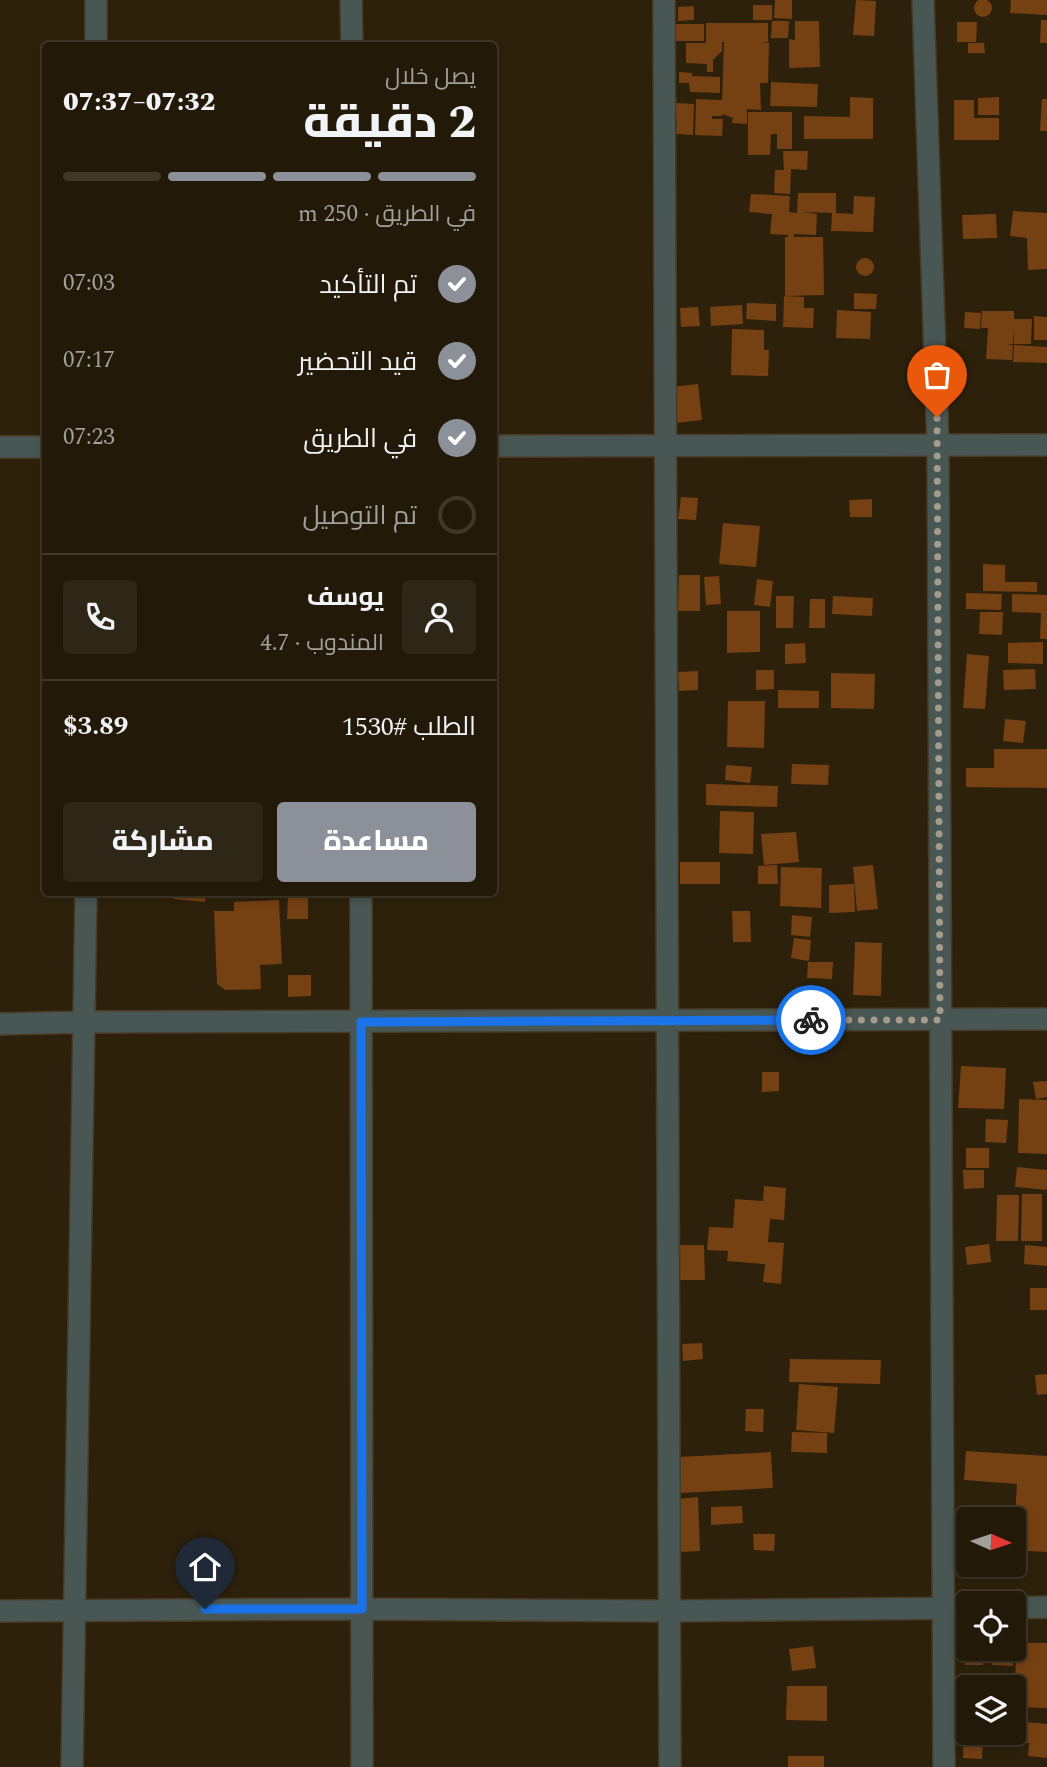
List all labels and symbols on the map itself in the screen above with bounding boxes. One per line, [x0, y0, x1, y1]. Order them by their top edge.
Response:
pin [907, 345, 967, 417]
courier [776, 985, 846, 1055]
north arrow [956, 1507, 1026, 1577]
pin [175, 1537, 235, 1609]

